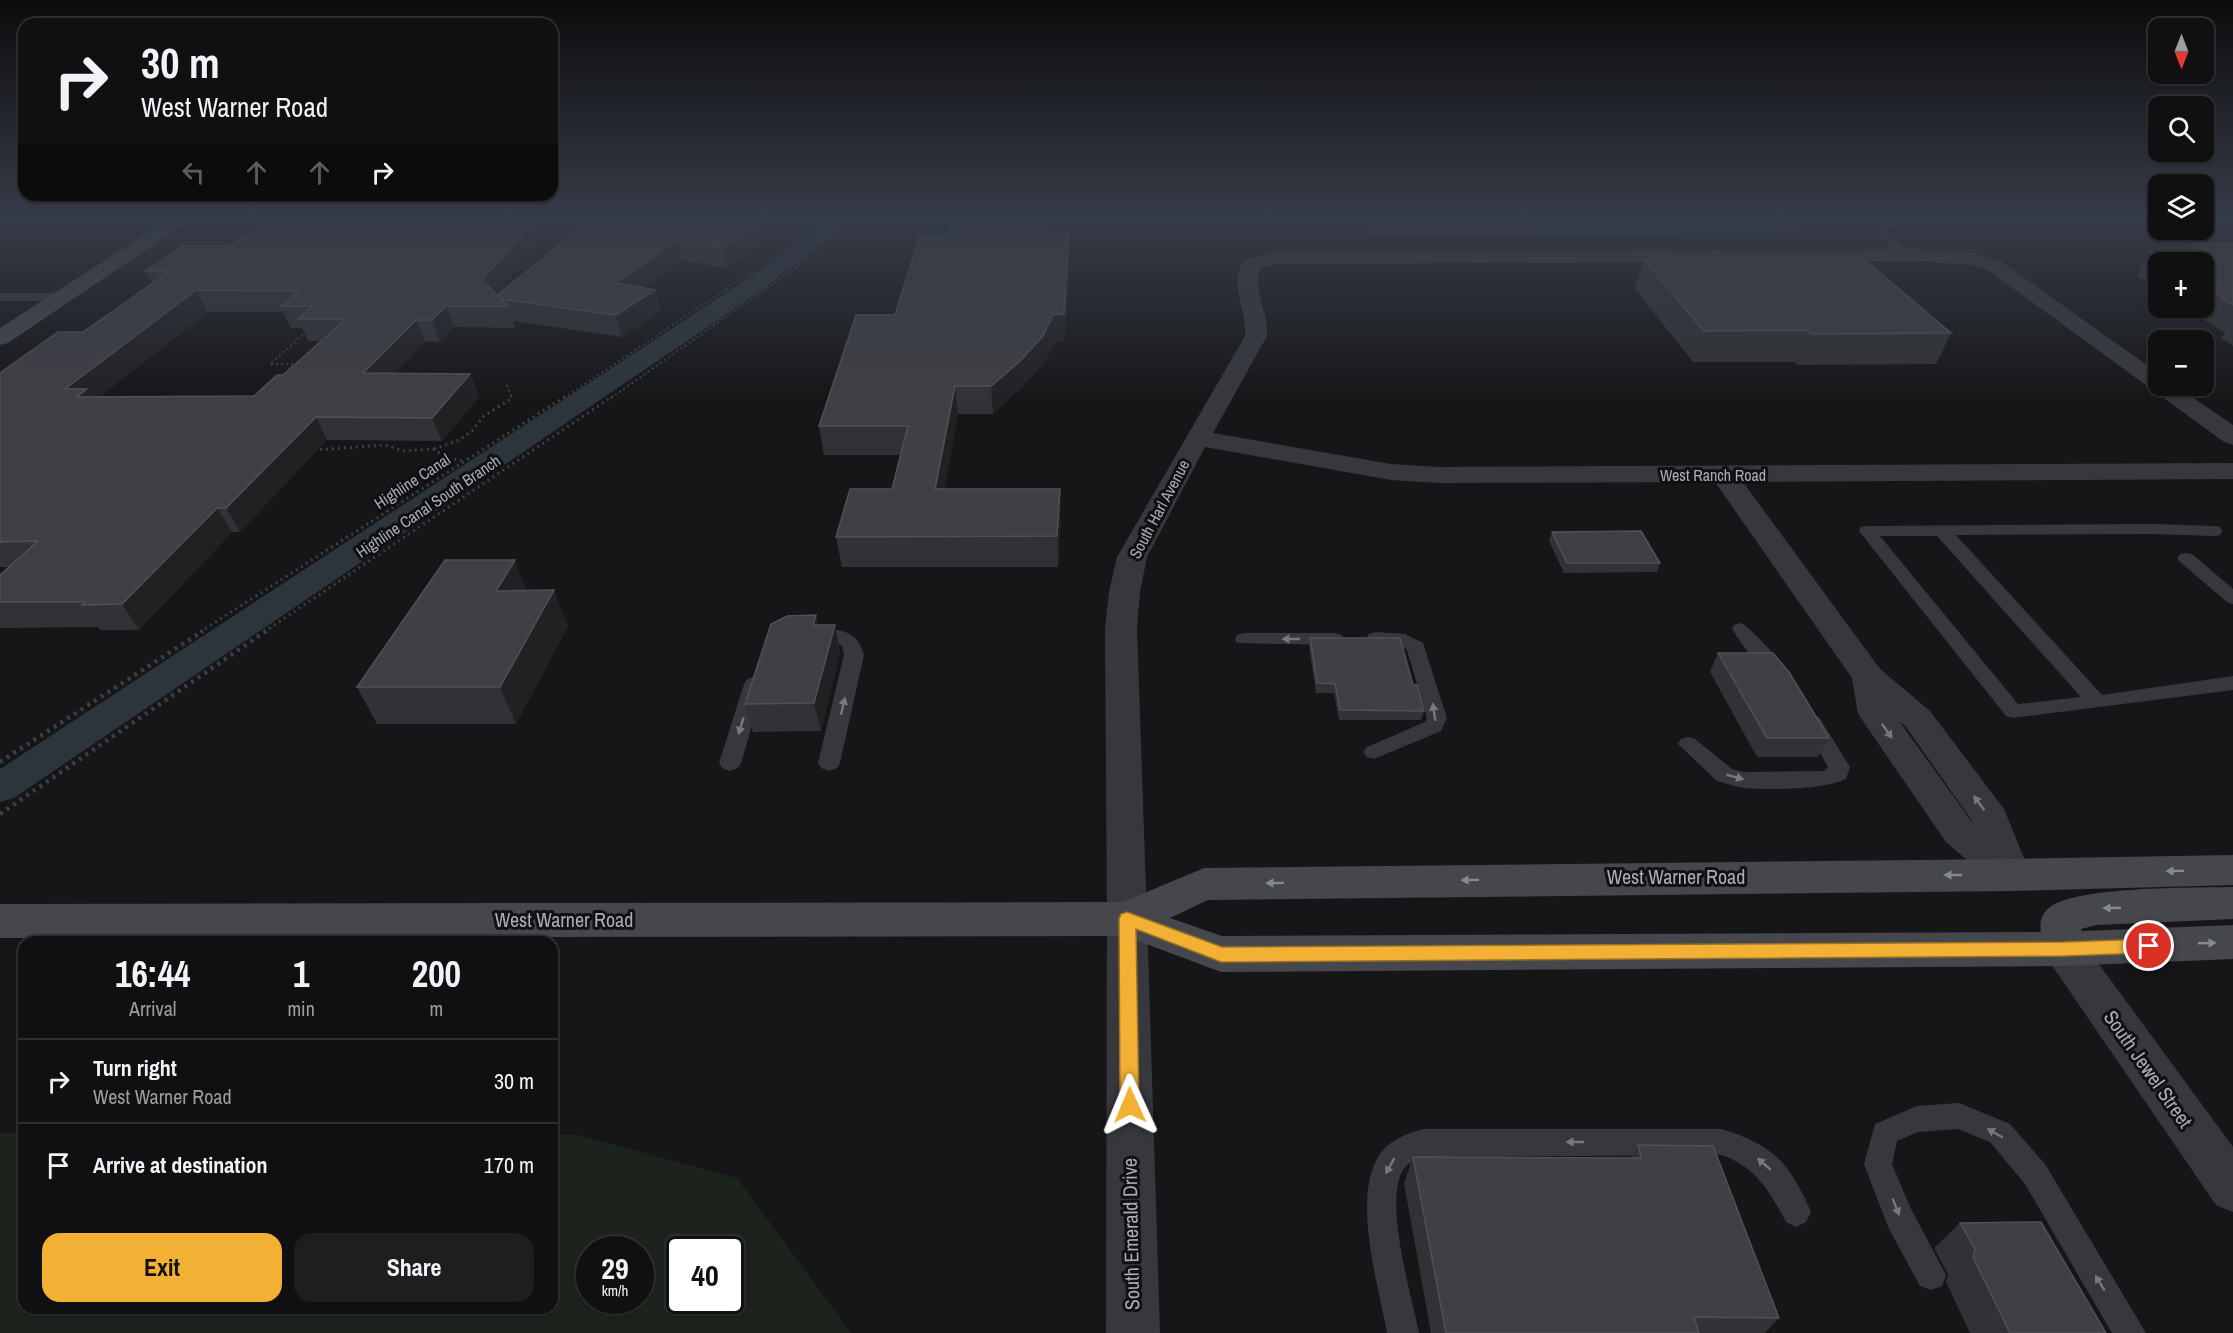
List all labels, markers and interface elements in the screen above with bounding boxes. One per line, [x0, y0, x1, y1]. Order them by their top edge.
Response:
north arrow [2148, 18, 2214, 84]
map controls [2148, 18, 2214, 396]
text: 30 m [141, 35, 220, 91]
icon: right [42, 42, 120, 120]
text: West Warner Road [141, 89, 328, 125]
button: search [2148, 96, 2214, 162]
icon: left [177, 156, 210, 189]
icon: ahead [240, 156, 273, 189]
icon: ahead [303, 156, 336, 189]
icon: right [366, 156, 399, 189]
button: layers [2148, 174, 2214, 240]
button: + [2148, 252, 2214, 318]
button: − [2148, 330, 2214, 396]
street label: Highline Canal [370, 448, 454, 514]
street label: Highline Canal South Branch [351, 449, 505, 563]
street label: South Harl Avenue [1124, 456, 1194, 562]
street label: West Ranch Road [1660, 464, 1766, 486]
one-way arrow [1281, 634, 1300, 644]
one-way arrow [838, 697, 848, 715]
one-way arrow [1429, 702, 1438, 721]
one-way arrow [736, 717, 745, 735]
one-way arrow [1881, 722, 1893, 738]
one-way arrow [1726, 773, 1744, 782]
one-way arrow [1973, 795, 1985, 811]
street label: West Warner Road [1607, 863, 1745, 890]
one-way arrow [2165, 866, 2184, 876]
one-way arrow [1943, 870, 1962, 880]
one-way arrow [1461, 875, 1480, 885]
one-way arrow [1266, 878, 1285, 888]
one-way arrow [2102, 903, 2121, 913]
street label: West Warner Road [495, 906, 633, 933]
pin [2123, 920, 2174, 971]
icon: arrive [2132, 929, 2165, 962]
one-way arrow [2197, 939, 2216, 948]
text: 16:44 [115, 950, 190, 998]
text: 1 [293, 950, 309, 998]
text: 200 [412, 950, 461, 998]
text: Arrival [129, 995, 176, 1022]
text: min [287, 995, 315, 1022]
text: m [430, 995, 443, 1022]
street label: South Jewel Street [2098, 1005, 2199, 1133]
text: Turn right [93, 1053, 177, 1083]
icon: right [42, 1065, 75, 1098]
text: 30 m [494, 1066, 534, 1096]
position arrow [1098, 1073, 1162, 1137]
text: West Warner Road [93, 1083, 232, 1110]
one-way arrow [1986, 1128, 2003, 1139]
one-way arrow [1566, 1137, 1585, 1147]
icon: arrive [42, 1149, 75, 1182]
text: Arrive at destination [93, 1150, 267, 1180]
text: 170 m [484, 1150, 534, 1180]
one-way arrow [1757, 1157, 1772, 1171]
street label: South Emerald Drive [1116, 1158, 1145, 1310]
one-way arrow [1385, 1158, 1395, 1175]
one-way arrow [1891, 1199, 1901, 1217]
button: Exit [42, 1233, 282, 1302]
button: Share [294, 1233, 534, 1302]
speed limit sign: 40 [666, 1236, 744, 1314]
text: 29 [601, 1248, 629, 1288]
one-way arrow [2095, 1274, 2105, 1291]
text: km/h [602, 1280, 628, 1301]

